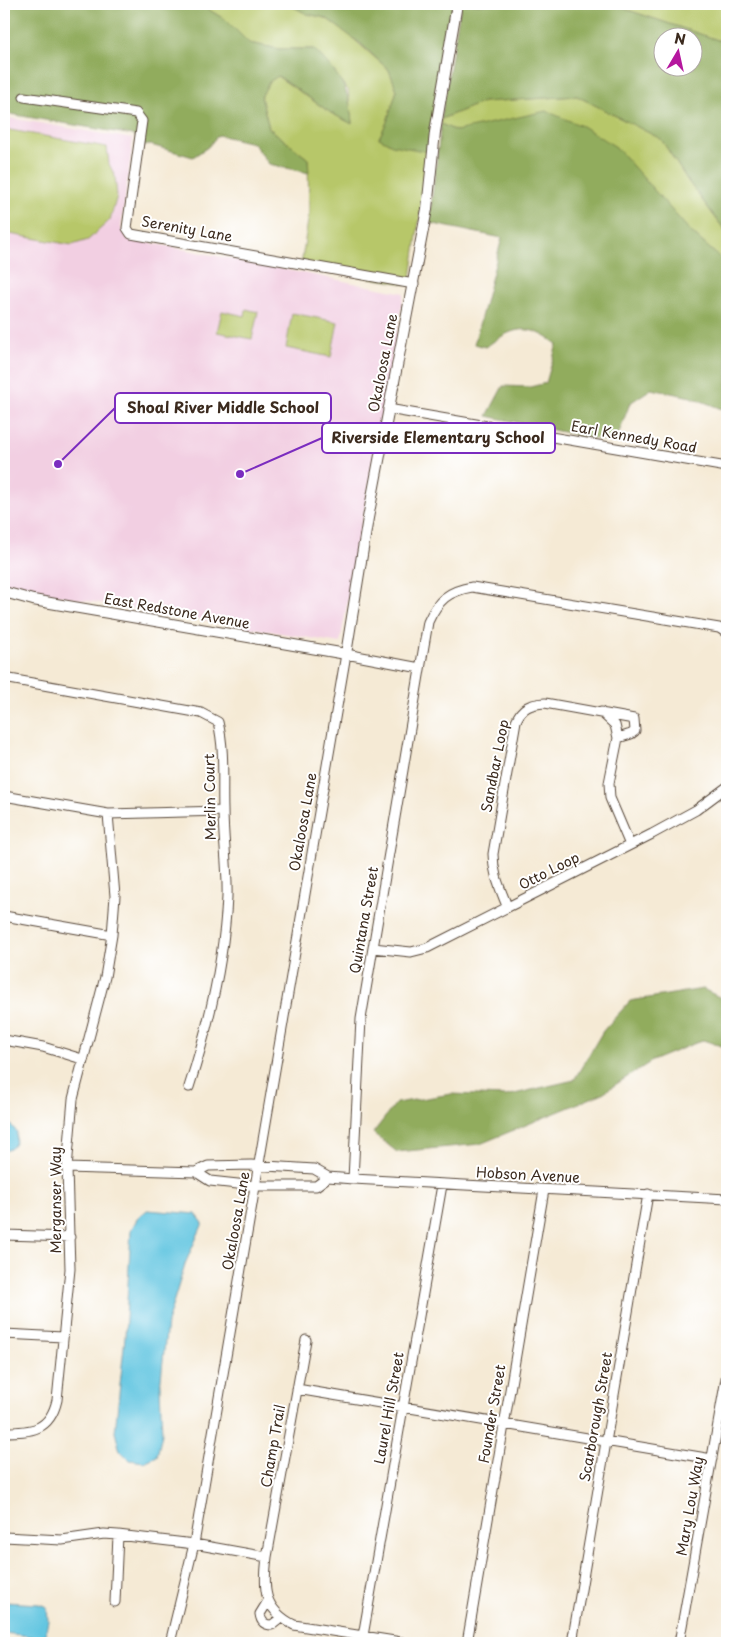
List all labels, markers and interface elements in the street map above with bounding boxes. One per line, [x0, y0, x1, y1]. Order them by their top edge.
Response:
text: N [673, 27, 687, 50]
north arrow [654, 28, 704, 78]
street label: Serenity Lane [140, 210, 234, 247]
street label: Okaloosa Lane [363, 312, 402, 414]
callout: Shoal River Middle School [115, 393, 331, 423]
text: Shoal River Middle School [127, 395, 319, 418]
street label: Earl Kennedy Road [570, 415, 699, 458]
callout: Riverside Elementary School [322, 423, 555, 453]
text: Riverside Elementary School [331, 425, 545, 448]
street label: East Redstone Avenue [103, 587, 252, 634]
street label: Sandbar Loop [475, 718, 514, 814]
street label: Merlin Court [198, 753, 221, 840]
street label: Okaloosa Lane [283, 771, 322, 873]
street label: Otto Loop [515, 846, 583, 895]
street label: Quintana Street [344, 865, 383, 975]
street label: Merganser Way [45, 1146, 66, 1254]
street label: Hobson Avenue [476, 1161, 581, 1188]
street label: Okaloosa Lane [216, 1170, 255, 1272]
street label: Laurel Hill Street [368, 1350, 409, 1466]
street label: Scarborough Street [574, 1350, 617, 1483]
street label: Founder Street [472, 1363, 511, 1465]
street label: Champ Trail [255, 1403, 290, 1489]
street label: Mary Lou Way [670, 1455, 709, 1557]

